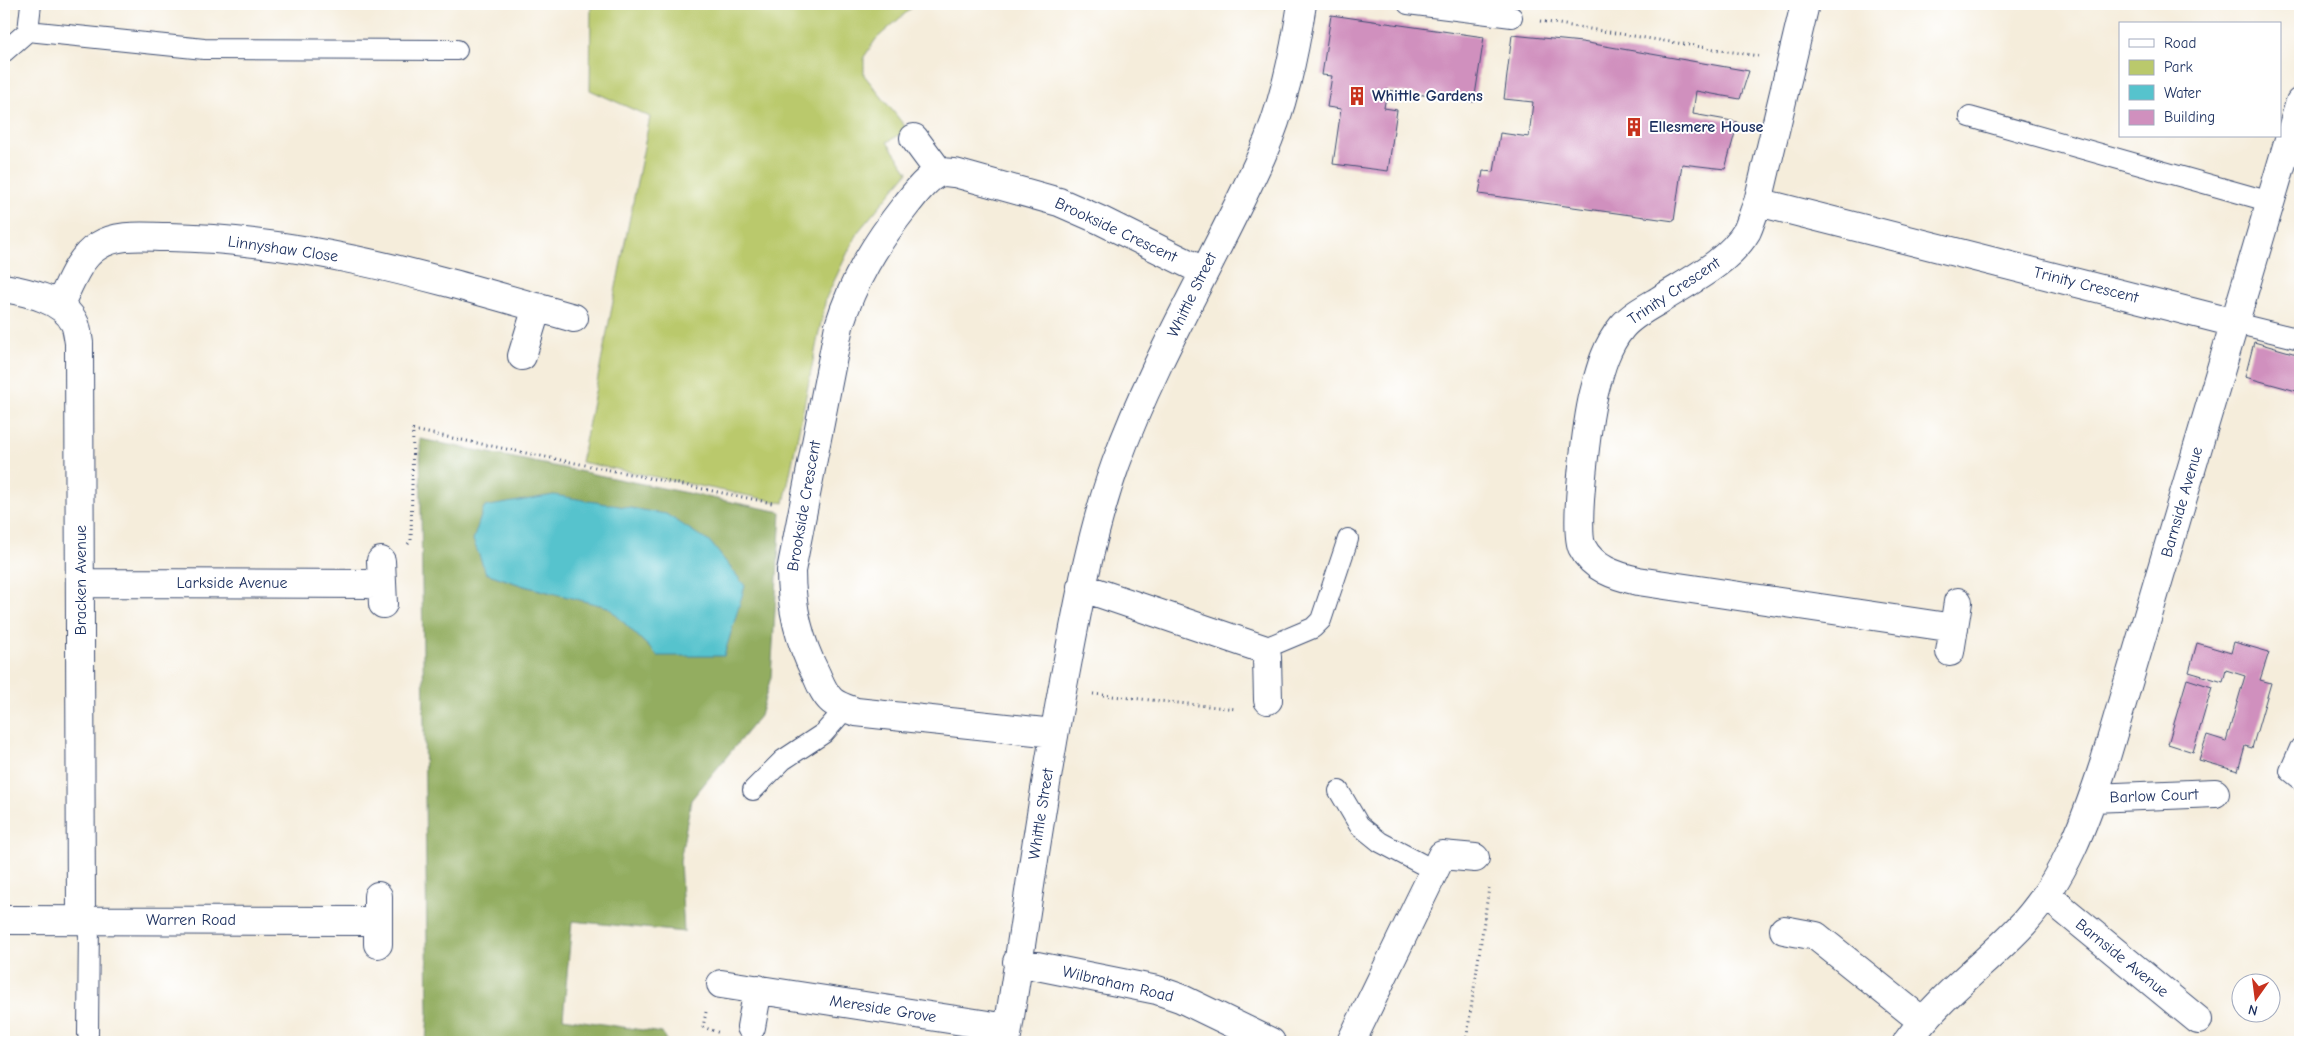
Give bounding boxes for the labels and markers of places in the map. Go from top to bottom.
building icon: Whittle Gardens [1346,85,1368,107]
place label: Whittle Gardens [1372,87,1483,105]
building icon: Ellesmere House [1623,116,1645,138]
place label: Ellesmere House [1649,118,1764,136]

